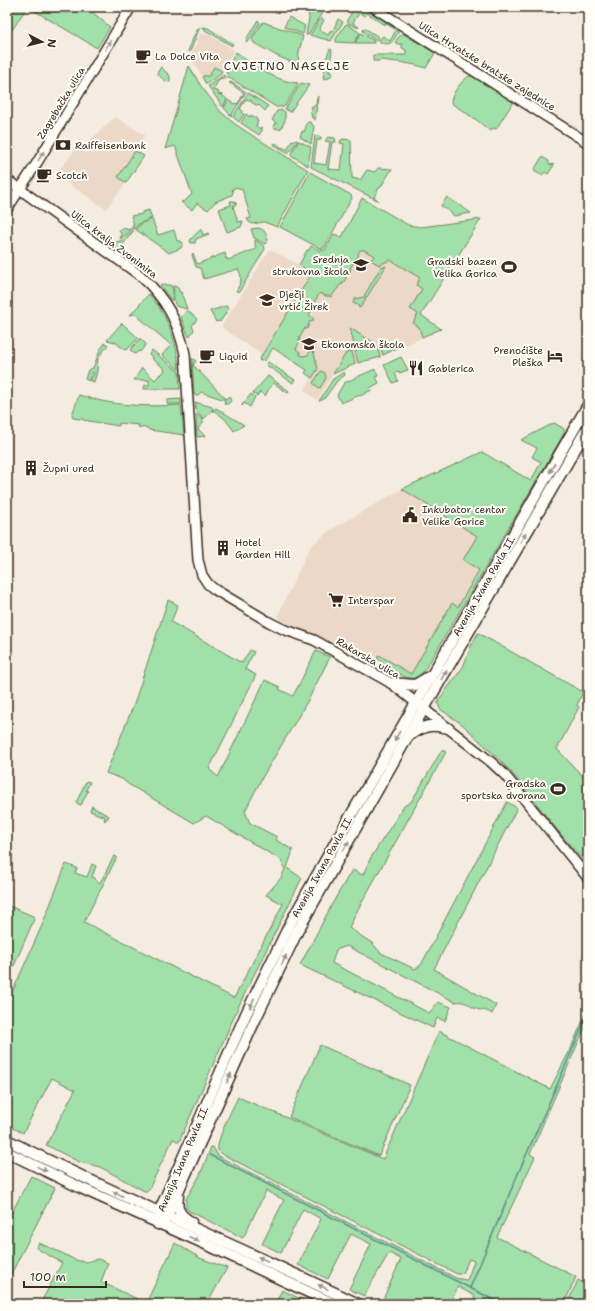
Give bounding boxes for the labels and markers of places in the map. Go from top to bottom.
cafe icon: La Dolce Vita [134,47,152,65]
place label: La Dolce Vita [155,50,220,63]
bank icon: Raiffeisenbank [54,136,72,154]
place label: Raiffeisenbank [75,139,146,152]
cafe icon: Scotch [35,166,53,184]
place label: Scotch [56,169,87,182]
place label: Srednja strukovna škola [272,253,350,278]
place label: Gradski bazen Velika Gorica [427,255,498,280]
school or university icon: Srednja strukovna škola [352,256,370,274]
sports icon: Gradski bazen Velika Gorica [500,258,518,276]
place label: Dječji vrtić Žirek [279,288,329,313]
school or university icon: Dječji vrtić Žirek [258,291,276,309]
school or university icon: Ekonomska škola [300,335,318,353]
place label: Ekonomska škola [321,338,405,351]
place label: Prenoćište Pleška [494,344,544,369]
cafe icon: Liquid [198,347,216,365]
hotel icon: Prenoćište Pleška [546,347,564,365]
place label: Liquid [219,350,248,363]
restaurant icon: Gablerica [407,359,425,377]
place label: Gablerica [428,362,475,375]
building icon: Župni ured [22,459,40,477]
place label: Župni ured [43,462,95,475]
place label: Inkubator centar Velike Gorice [422,503,506,528]
public building icon: Inkubator centar Velike Gorice [401,506,419,524]
place label: Hotel Garden Hill [235,536,290,561]
building icon: Hotel Garden Hill [214,539,232,557]
supermarket icon: Interspar [327,591,345,609]
place label: Interspar [348,594,395,607]
place label: Gradska sportska dvorana [461,777,547,802]
sports icon: Gradska sportska dvorana [549,780,567,798]

